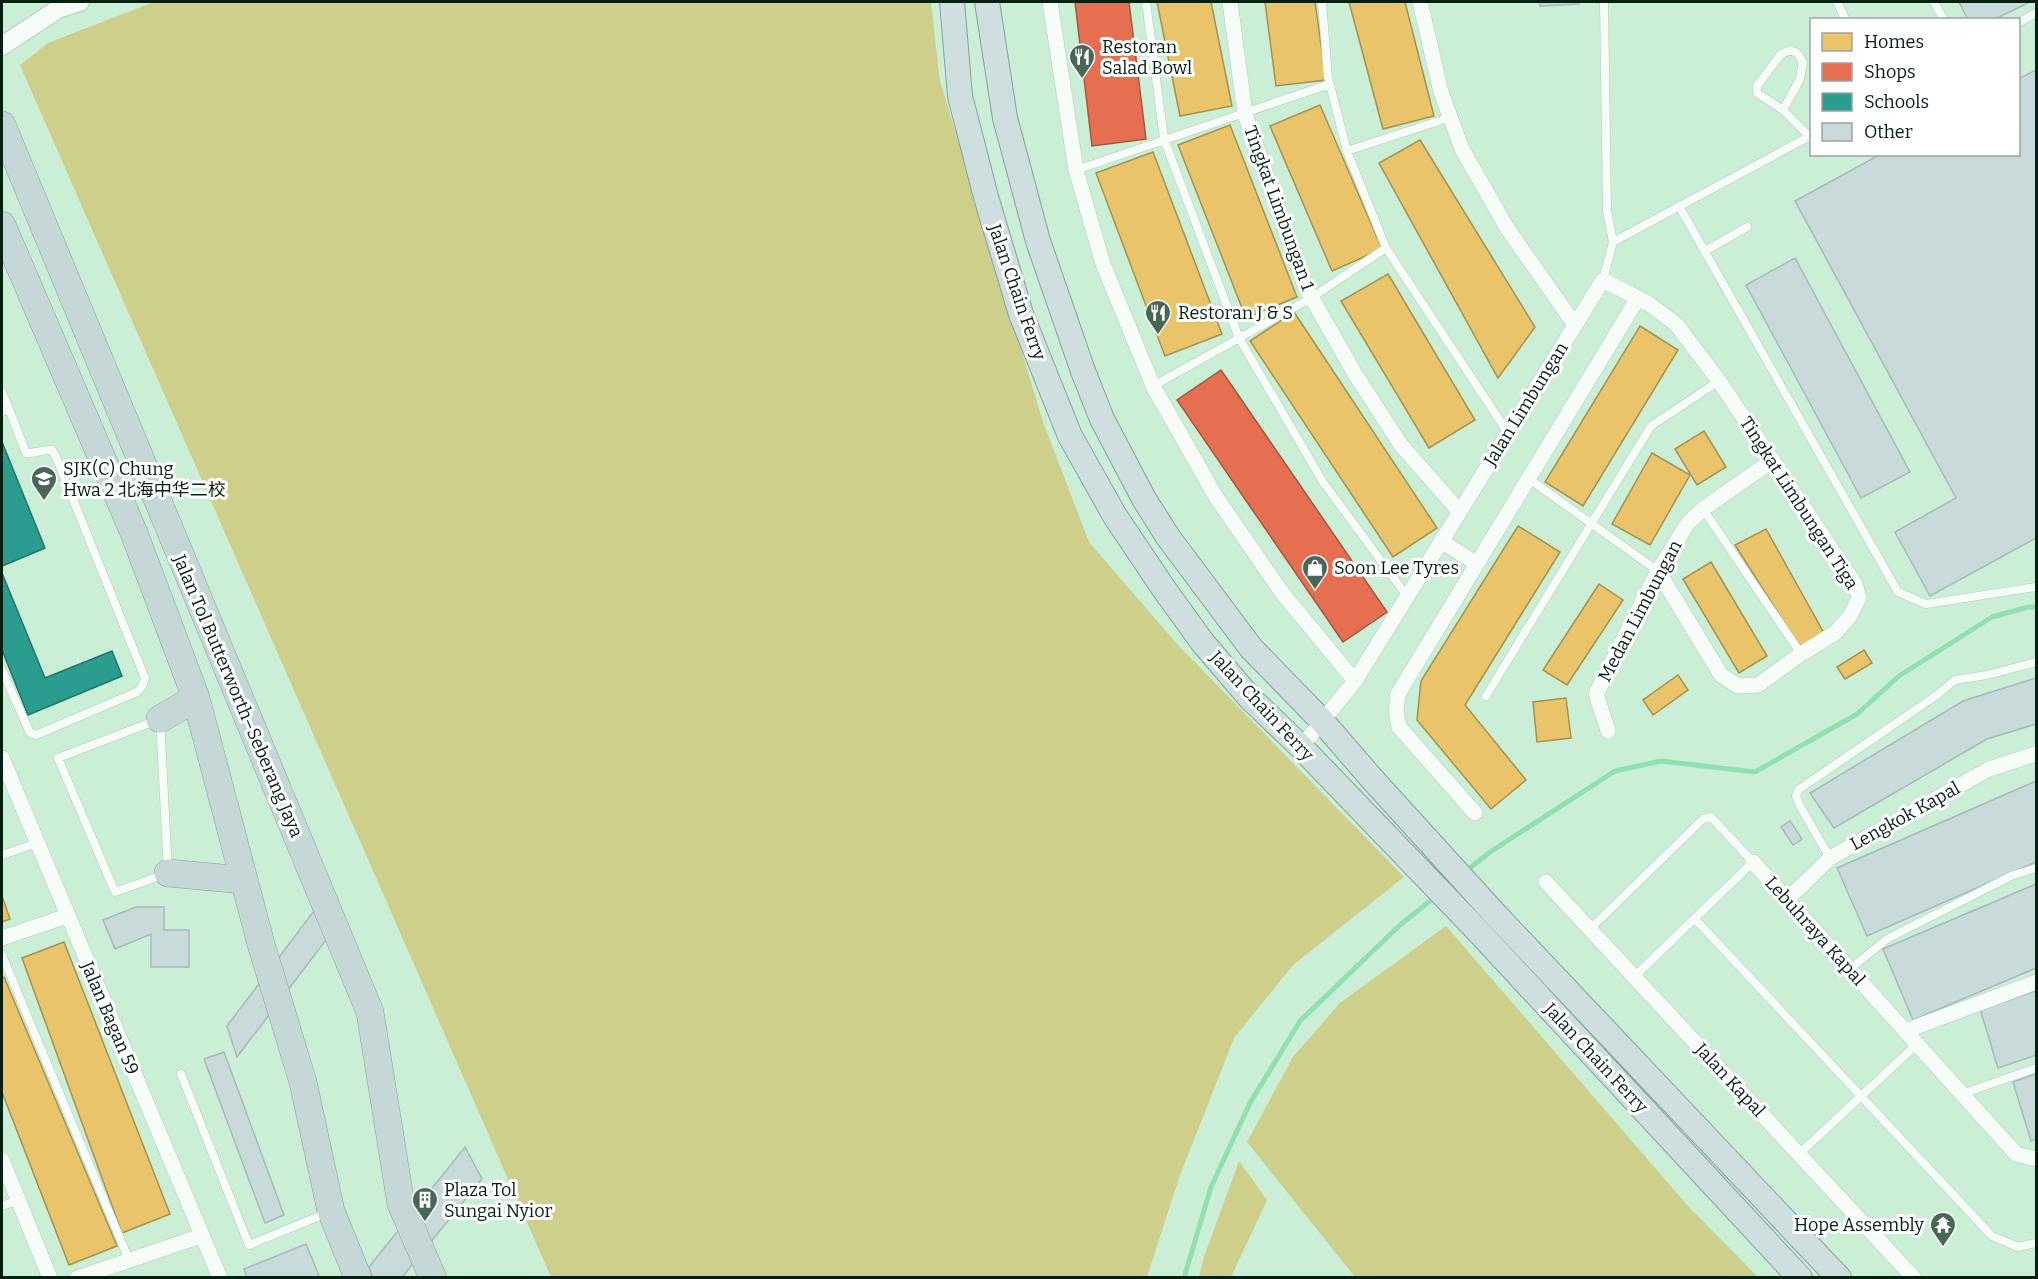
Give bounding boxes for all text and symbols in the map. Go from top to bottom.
legend [1810,18,2020,156]
text: Homes [1864,31,1924,53]
place label: Restoran Salad Bowl [1102,36,1192,79]
restaurant icon: Restoran Salad Bowl [1067,42,1097,80]
text: Shops [1864,61,1916,83]
text: Schools [1864,91,1929,113]
text: Other [1864,121,1913,143]
street label: Tingkat Limbungan 1 [1239,123,1319,294]
street label: Jalan Chain Ferry [983,220,1051,363]
restaurant icon: Restoran J & S [1143,298,1173,336]
place label: Restoran J & S [1178,302,1293,324]
street label: Jalan Limbungan [1479,338,1573,471]
street label: Tingkat Limbungan Tiga [1735,413,1863,594]
place label: SJK(C) Chung Hwa 2 北海中华二校 [63,458,226,501]
school or university icon: SJK(C) Chung Hwa 2 北海中华二校 [29,464,59,502]
street label: Medan Limbungan [1593,536,1687,686]
street label: Jalan Tol Butterworth–Seberang Jaya [168,550,308,841]
shop icon: Soon Lee Tyres [1300,553,1330,591]
place label: Soon Lee Tyres [1334,557,1459,579]
street label: Jalan Chain Ferry [1205,646,1319,766]
street label: Lengkok Kapal [1846,777,1964,855]
street label: Lebuhraya Kapal [1760,872,1870,990]
street label: Jalan Bagan 59 [76,957,144,1078]
street label: Jalan Chain Ferry [1539,998,1653,1118]
street label: Jalan Kapal [1690,1038,1770,1121]
place label: Plaza Tol Sungai Nyior [444,1179,553,1222]
building icon: Plaza Tol Sungai Nyior [410,1185,440,1223]
temple icon: Hope Assembly [1928,1210,1958,1248]
place label: Hope Assembly [1794,1214,1924,1236]

